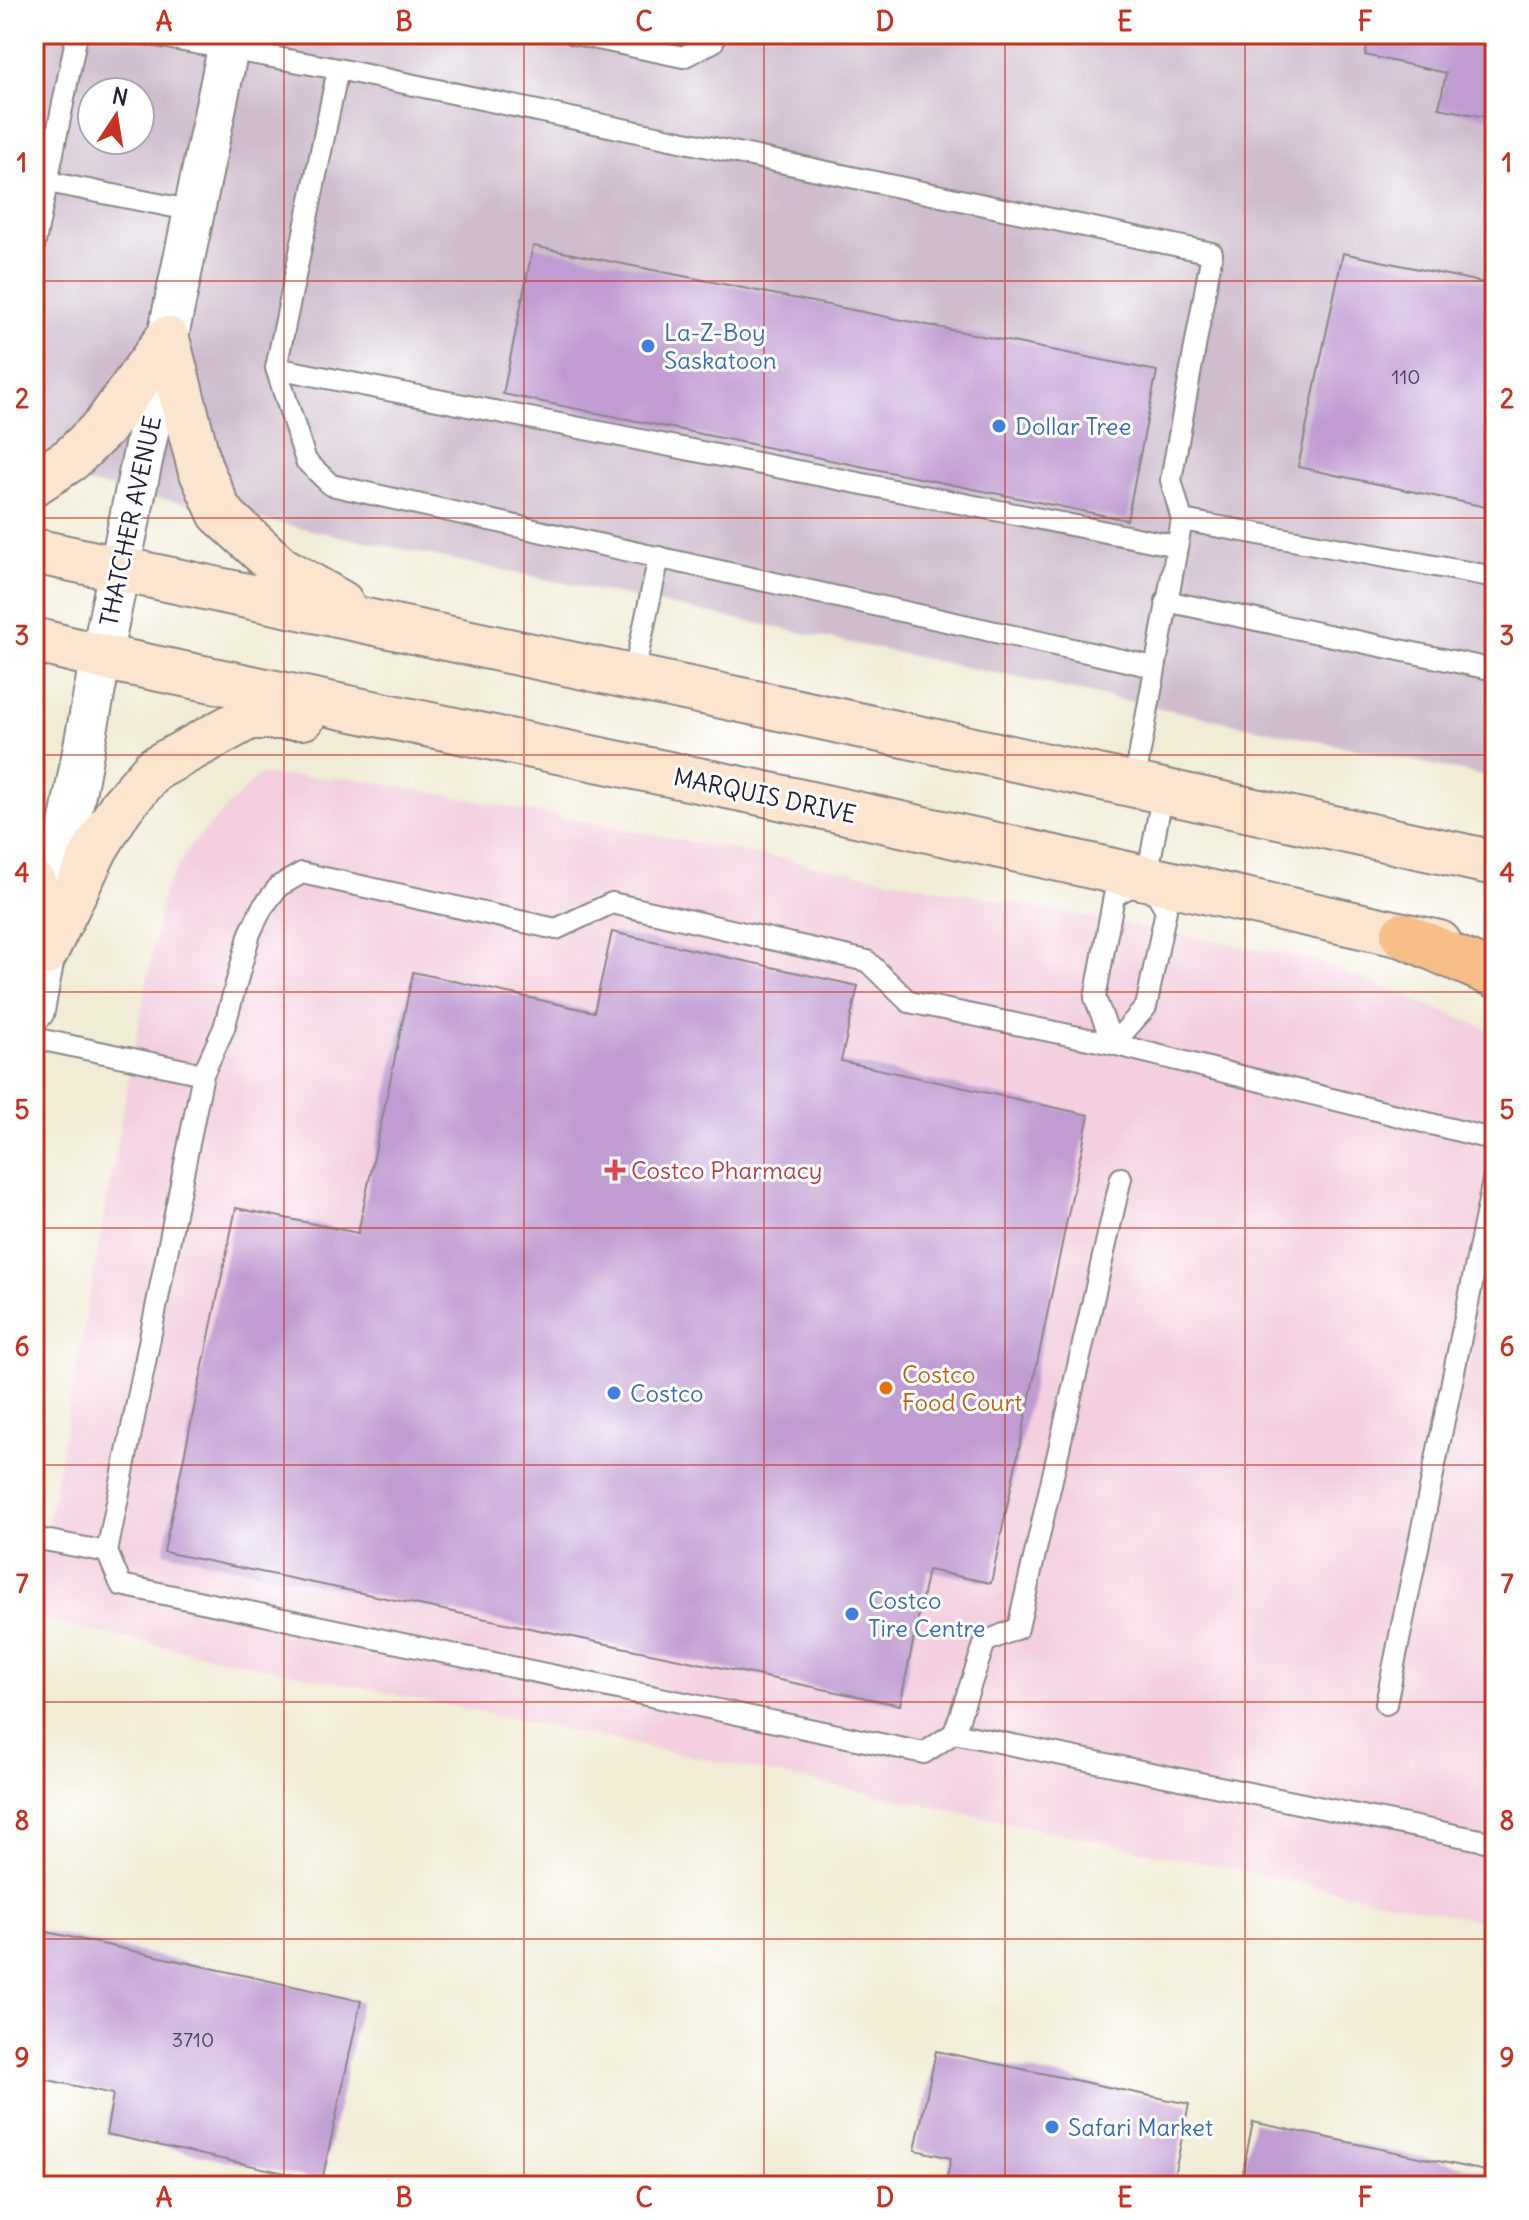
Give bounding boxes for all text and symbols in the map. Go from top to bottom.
text: A [156,5,173,38]
text: B [395,5,413,38]
text: C [635,5,653,38]
text: D [876,5,894,38]
text: E [1117,5,1133,38]
text: F [1358,5,1373,38]
north arrow [76,76,156,156]
text: N [110,81,131,112]
text: 1 [17,146,27,179]
text: 1 [1502,146,1512,179]
place label: La-Z-Boy Saskatoon [664,317,777,375]
marker: La-Z-Boy Saskatoon [639,337,657,355]
house number: 110 [1391,364,1421,389]
text: 2 [15,382,29,415]
text: 2 [1500,382,1514,415]
place label: Dollar Tree [1015,411,1131,441]
street label: THATCHER AVENUE [93,413,167,629]
marker: Dollar Tree [990,417,1008,435]
text: 3 [15,619,29,652]
text: 3 [1500,619,1514,652]
street label: MARQUIS DRIVE [671,761,859,829]
text: 4 [14,856,30,889]
text: 4 [1499,856,1515,889]
text: 5 [15,1093,30,1126]
text: 5 [1500,1093,1515,1126]
place label: Costco Pharmacy [631,1155,823,1185]
marker: Costco Pharmacy [606,1161,624,1179]
text: 6 [14,1330,30,1363]
text: 6 [1499,1330,1515,1363]
place label: Costco Food Court [902,1359,1022,1417]
place label: Costco [630,1378,704,1408]
marker: Costco Food Court [877,1379,895,1397]
marker: Costco [605,1384,623,1402]
text: 7 [16,1567,29,1600]
text: 7 [1501,1567,1514,1600]
place label: Costco Tire Centre [868,1585,986,1643]
marker: Costco Tire Centre [843,1605,861,1623]
text: 8 [15,1804,29,1837]
text: 8 [1500,1804,1514,1837]
house number: 3710 [172,2027,214,2052]
text: 9 [15,2041,29,2074]
text: 9 [1500,2041,1514,2074]
place label: Safari Market [1068,2112,1213,2142]
marker: Safari Market [1043,2118,1061,2136]
text: A [156,2181,173,2214]
text: B [395,2181,413,2214]
text: C [635,2181,653,2214]
text: D [876,2181,894,2214]
text: E [1117,2181,1133,2214]
text: F [1358,2181,1373,2214]

